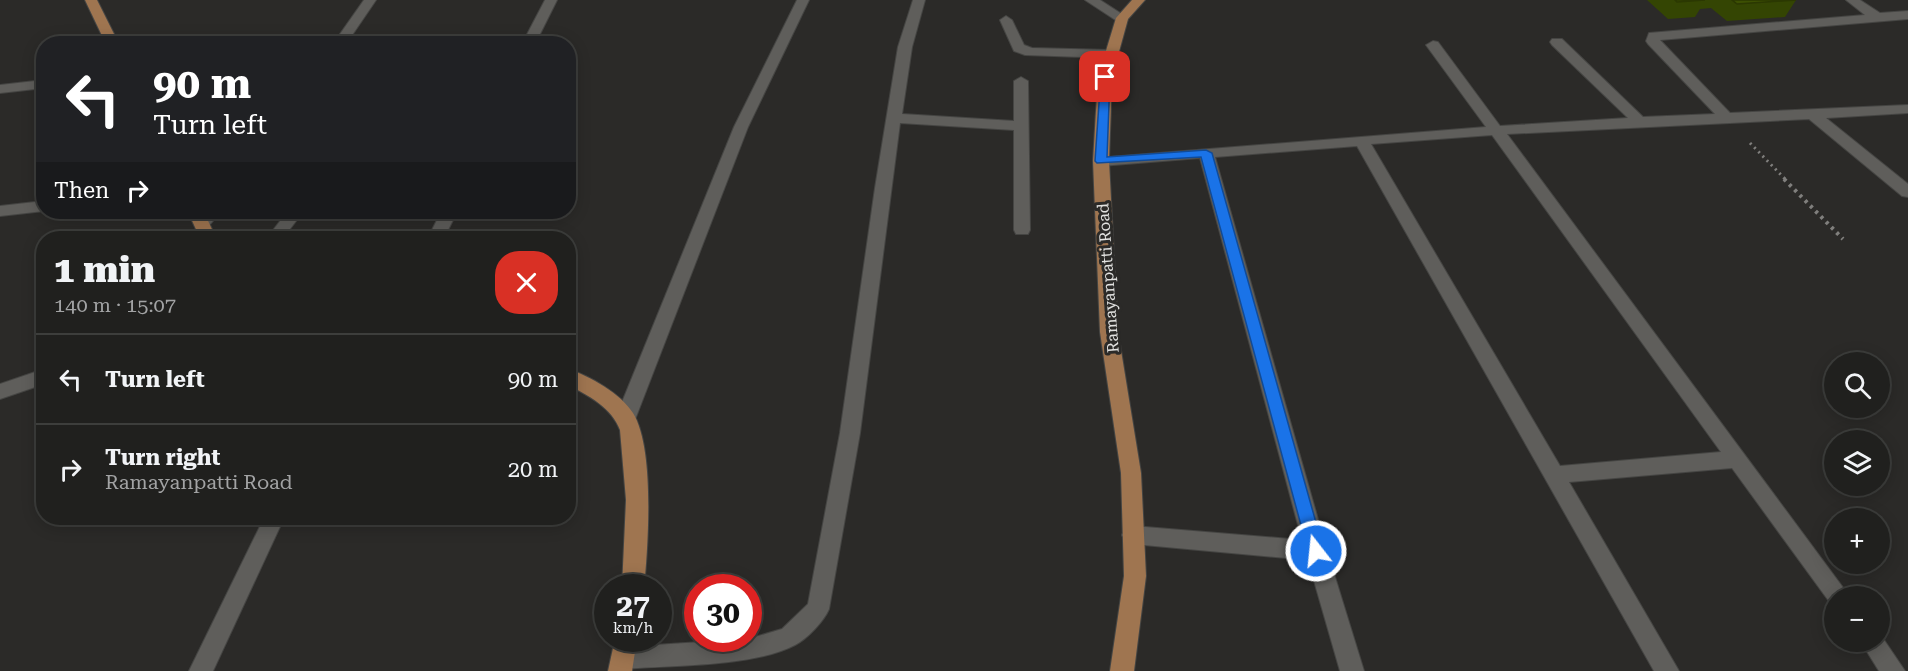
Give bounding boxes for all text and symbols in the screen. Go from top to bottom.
pin [1079,51,1130,102]
text: 90 m [153,59,251,108]
icon: left [54,60,132,138]
icon: arrive [1088,60,1121,93]
text: Turn left [153,109,267,141]
icon: right [121,174,154,207]
text: Then [54,178,109,203]
street label: Ramayanpatti Road [1093,203,1123,353]
text: 1 min [54,249,155,291]
button: close [495,251,558,314]
text: 140 m · 15:07 [54,293,176,317]
map controls [1824,352,1890,652]
button: search [1824,352,1890,418]
icon: left [54,363,87,396]
text: Turn left [105,367,205,392]
text: 90 m [508,367,558,392]
button: layers [1824,430,1890,496]
text: Turn right [105,445,220,470]
icon: right [54,453,87,486]
text: 20 m [508,457,558,482]
text: Ramayanpatti Road [105,470,293,494]
button: + [1824,508,1890,574]
position arrow [1284,519,1348,583]
speed limit sign: 30 [684,574,762,652]
button: − [1824,586,1890,652]
text: 27 [616,588,650,623]
text: km/h [613,619,653,637]

